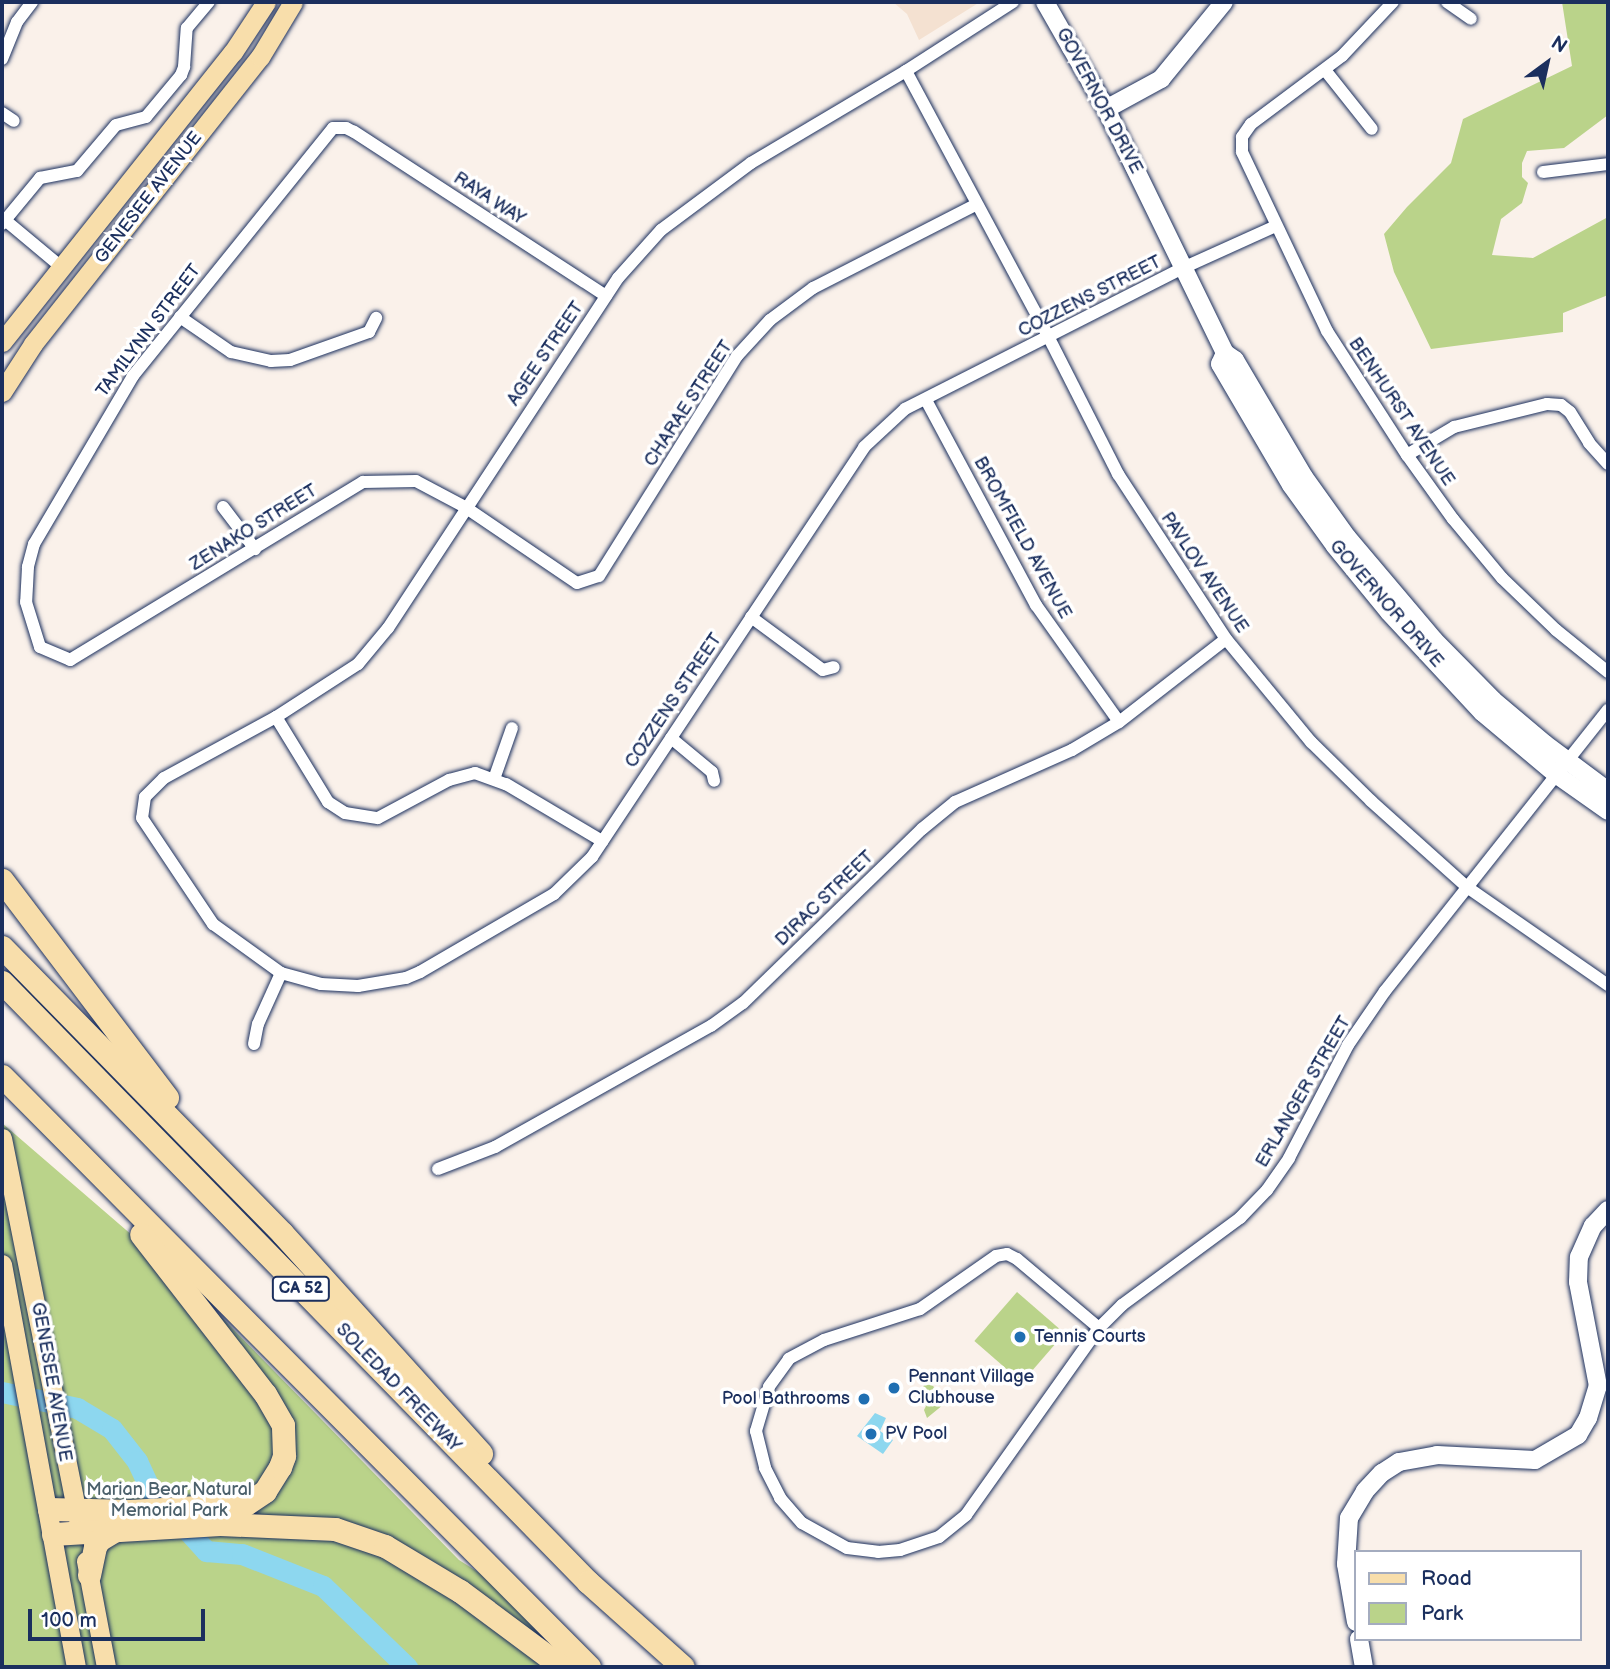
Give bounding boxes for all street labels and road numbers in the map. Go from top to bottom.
street label: GOVERNOR DRIVE [1051,24,1147,178]
street label: GENESEE AVENUE [91,128,207,268]
street label: RAYA WAY [449,168,529,230]
street label: COZZENS STREET [1015,252,1165,342]
street label: TAMILYNN STREET [92,260,206,402]
street label: AGEE STREET [503,298,589,410]
street label: BENHURST AVENUE [1343,334,1459,490]
street label: CHARAE STREET [640,337,738,471]
street label: BROMFIELD AVENUE [968,453,1076,623]
street label: ZENAKO STREET [186,480,322,576]
street label: PAVLOV AVENUE [1156,509,1252,637]
street label: GOVERNOR DRIVE [1325,536,1447,672]
street label: COZZENS STREET [621,630,727,772]
street label: DIRAC STREET [771,847,879,951]
street label: ERLANGER STREET [1252,1012,1356,1172]
road number: CA 52 [271,1276,331,1302]
street label: GENESEE AVENUE [26,1301,76,1463]
street label: SOLEDAD FREEWAY [331,1319,465,1457]

